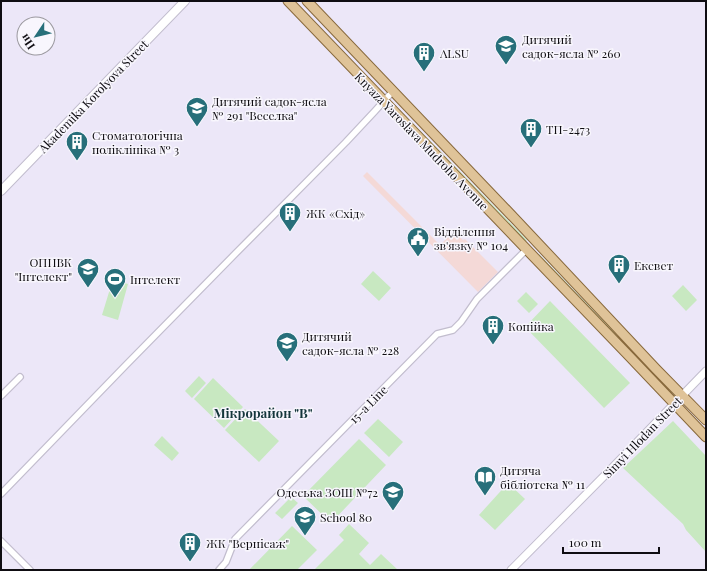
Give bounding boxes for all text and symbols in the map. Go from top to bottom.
north arrow [16,16,56,56]
text: Пн [17,31,38,53]
place label: Дитячий садок-ясла № 260 [522,31,621,61]
school or university icon: Дитячий садок-ясла № 260 [493,33,519,66]
street label: Akademika Korolyova Street [34,36,152,157]
building icon: ALSU [411,40,437,73]
place label: ALSU [439,45,469,61]
street label: Knyaza Yaroslava Mudroho Avenue [352,69,492,213]
place label: Дитячий садок-ясла № 291 "Веселка" [212,93,327,123]
school or university icon: Дитячий садок-ясла № 291 "Веселка" [184,95,210,128]
building icon: ТП-2473 [518,116,544,149]
place label: ТП-2473 [546,121,590,137]
place label: Стоматологічна поліклініка № 3 [92,127,183,157]
building icon: Стоматологічна поліклініка № 3 [64,129,90,162]
building icon: ЖК «Схід» [277,200,303,233]
place label: ЖК «Схід» [306,205,365,221]
place label: Відділення зв'язку № 104 [434,223,508,253]
public building icon: Відділення зв'язку № 104 [405,225,431,258]
building icon: Ексвет [606,252,632,285]
place label: ОПНВК "Інтелект" [15,254,72,284]
school or university icon: ОПНВК "Інтелект" [75,256,101,289]
place label: Ексвет [634,257,673,273]
sports icon: Інтелект [102,266,128,299]
place label: Інтелект [130,271,181,287]
building icon: Копійка [480,313,506,346]
place label: Копійка [508,318,554,334]
place label: Дитячий садок-ясла № 228 [302,328,399,358]
school or university icon: Дитячий садок-ясла № 228 [274,330,300,363]
street label: 15-a Line [345,381,391,427]
street label: Simyi Hlodan Street [599,392,686,481]
district label: Мікрорайон "В" [213,404,313,421]
place label: Дитяча бібліотека № 11 [500,462,586,492]
library icon: Дитяча бібліотека № 11 [472,464,498,497]
school or university icon: Одеська ЗОШ №72 [380,479,406,512]
place label: Одеська ЗОШ №72 [277,484,378,500]
school or university icon: School 80 [292,504,318,537]
place label: School 80 [320,509,372,525]
scale bar [563,529,659,555]
building icon: ЖК "Вернісаж" [177,530,203,563]
text: 100 m [569,534,602,550]
place label: ЖК "Вернісаж" [206,535,289,551]

